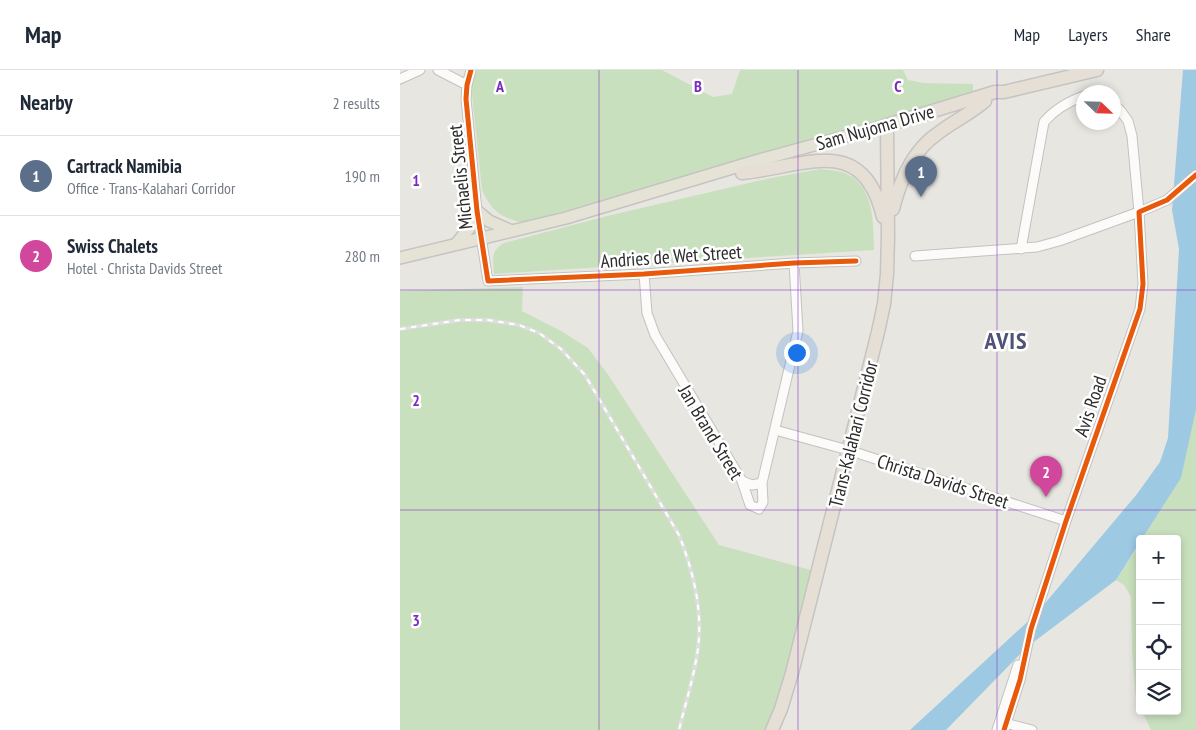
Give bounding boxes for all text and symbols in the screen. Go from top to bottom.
text: Map [25,19,62,50]
text: Map [1014,23,1040,46]
text: Layers [1068,23,1108,46]
text: Share [1136,23,1171,46]
text: A [495,76,505,96]
text: B [694,76,702,96]
text: C [894,76,902,96]
north arrow [1076,85,1121,130]
text: Nearby [20,89,73,116]
text: 2 results [333,93,380,113]
street label: Sam Nujoma Drive [813,99,937,155]
street label: Michaelis Street [442,123,477,231]
text: Cartrack Namibia [67,154,182,178]
pin: 1 [905,156,937,197]
text: 1 [32,166,40,186]
text: 190 m [345,166,380,186]
text: 1 [412,170,420,190]
text: Office · Trans-Kalahari Corridor [67,178,235,198]
text: Swiss Chalets [67,234,158,258]
street label: Andries de Wet Street [600,239,743,273]
text: 2 [32,246,40,266]
text: 280 m [345,246,380,266]
text: Hotel · Christa Davids Street [67,258,222,278]
district label: AVIS [984,325,1027,356]
your location [784,340,810,366]
street label: Trans-Kalahari Corridor [823,357,883,510]
street label: Avis Road [1068,372,1112,440]
street label: Jan Brand Street [673,379,749,484]
text: 2 [412,390,420,410]
street label: Christa Davids Street [874,448,1012,514]
pin: 2 [1030,456,1062,497]
map controls [1136,535,1181,715]
button: + [1136,535,1181,580]
button: − [1136,580,1181,625]
text: 3 [412,610,420,630]
button: locate [1136,625,1181,670]
button: layers [1136,670,1181,715]

